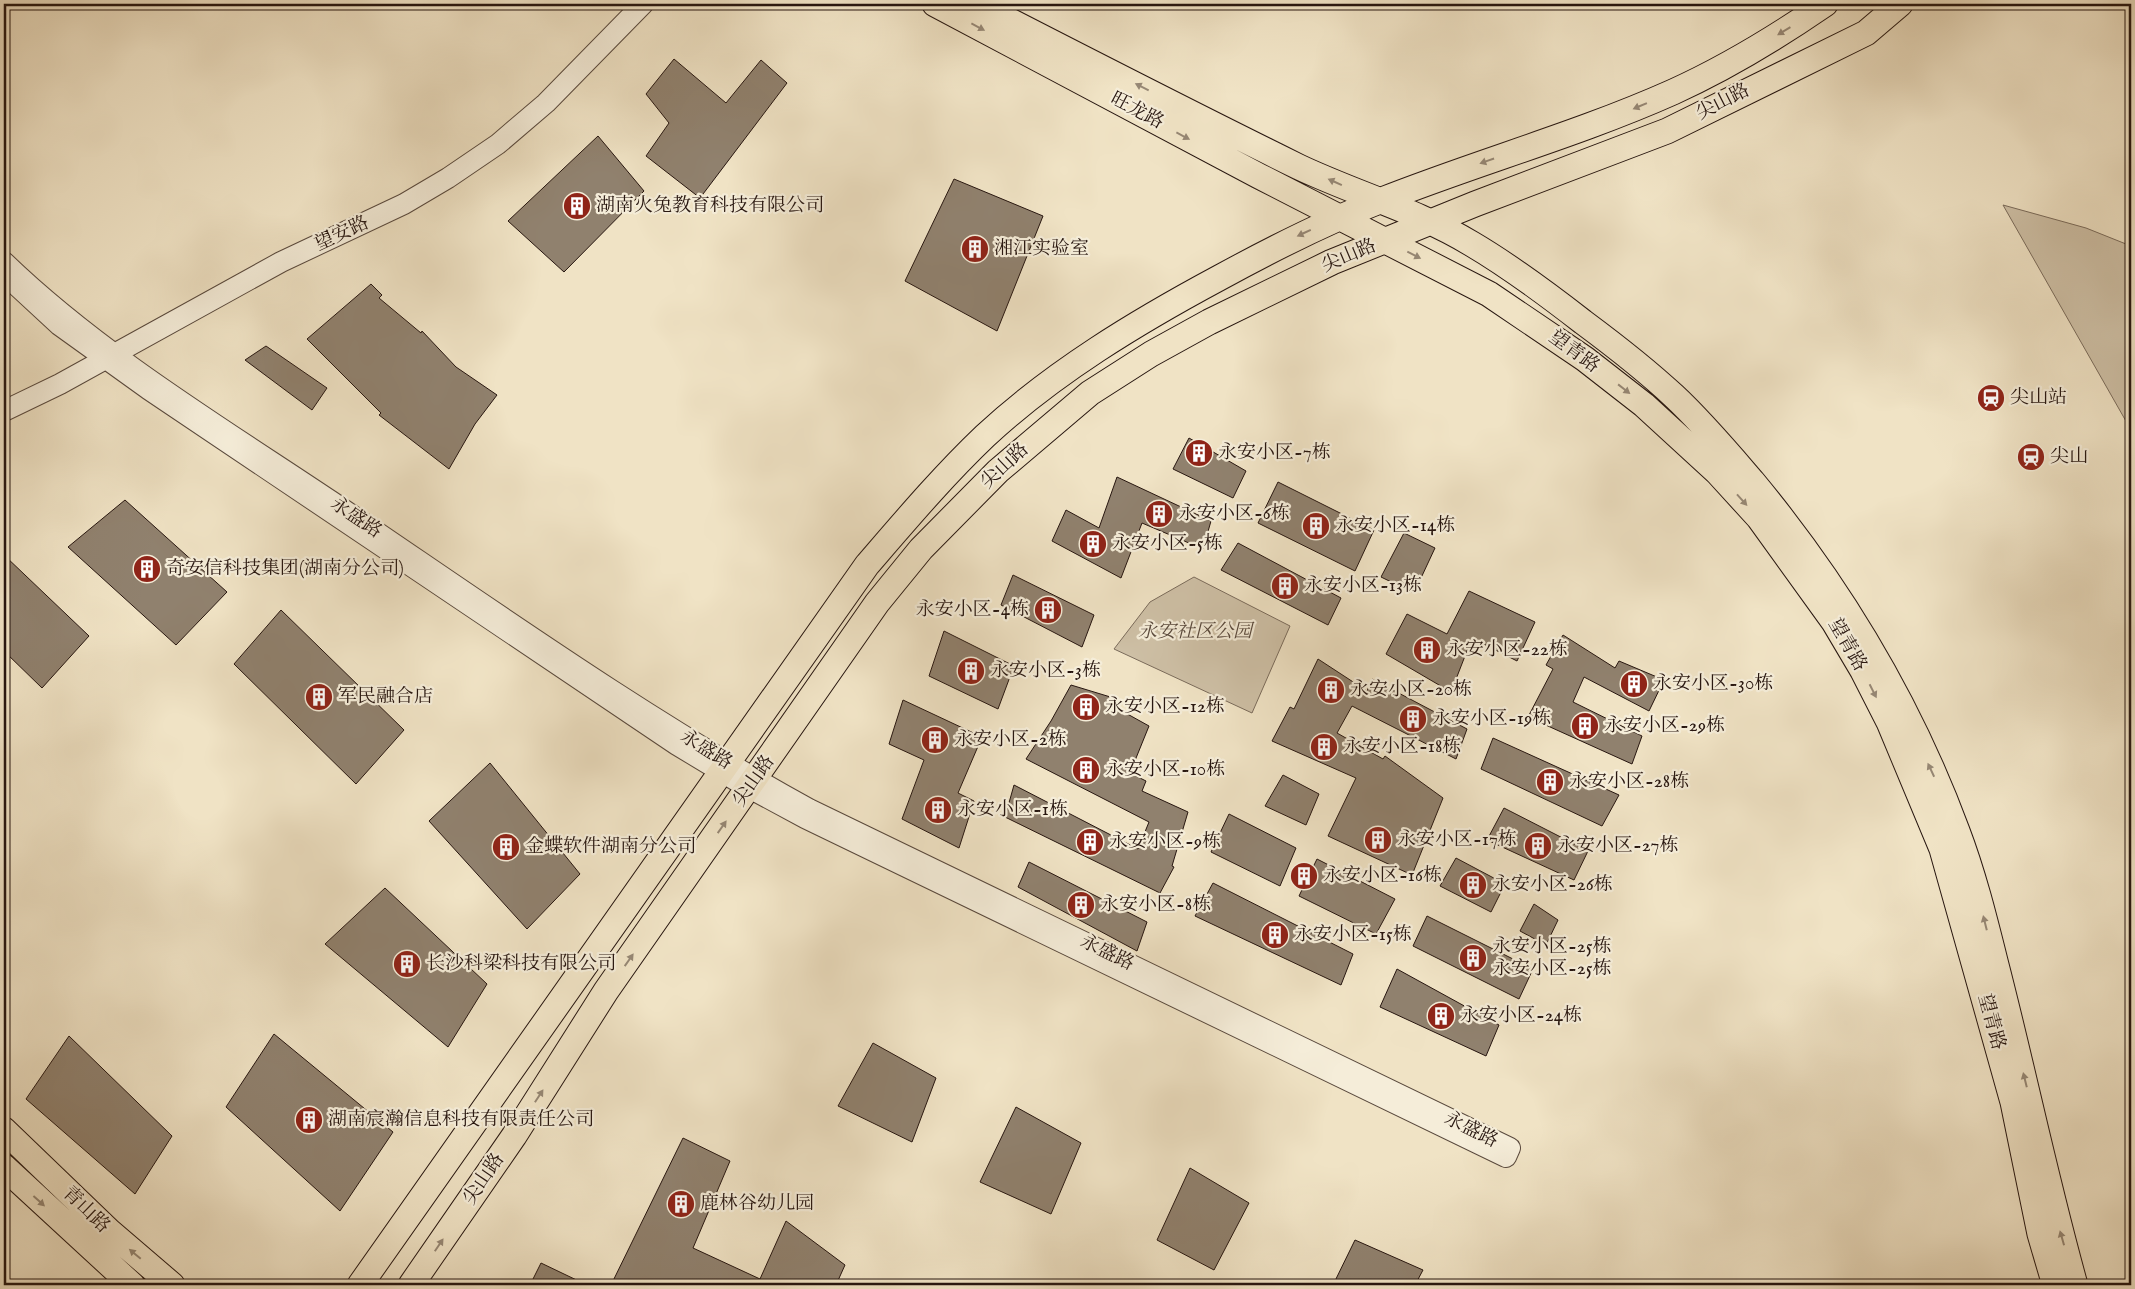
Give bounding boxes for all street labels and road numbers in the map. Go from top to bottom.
street label: 尖山路 [1692,78,1754,126]
street label: 旺龙路 [1106,87,1168,135]
street label: 望安路 [311,211,373,257]
street label: 尖山路 [1318,234,1380,278]
street label: 望青路 [1544,326,1604,378]
street label: 尖山路 [976,438,1034,494]
street label: 永盛路 [326,492,386,544]
street label: 望青路 [1822,614,1872,676]
street label: 永盛路 [675,725,737,775]
street label: 尖山路 [728,751,780,811]
street label: 永盛路 [1076,930,1138,976]
street label: 望青路 [1972,991,2010,1053]
street label: 永盛路 [1440,1107,1502,1153]
street label: 尖山路 [458,1149,510,1209]
street label: 青山路 [57,1182,115,1238]

